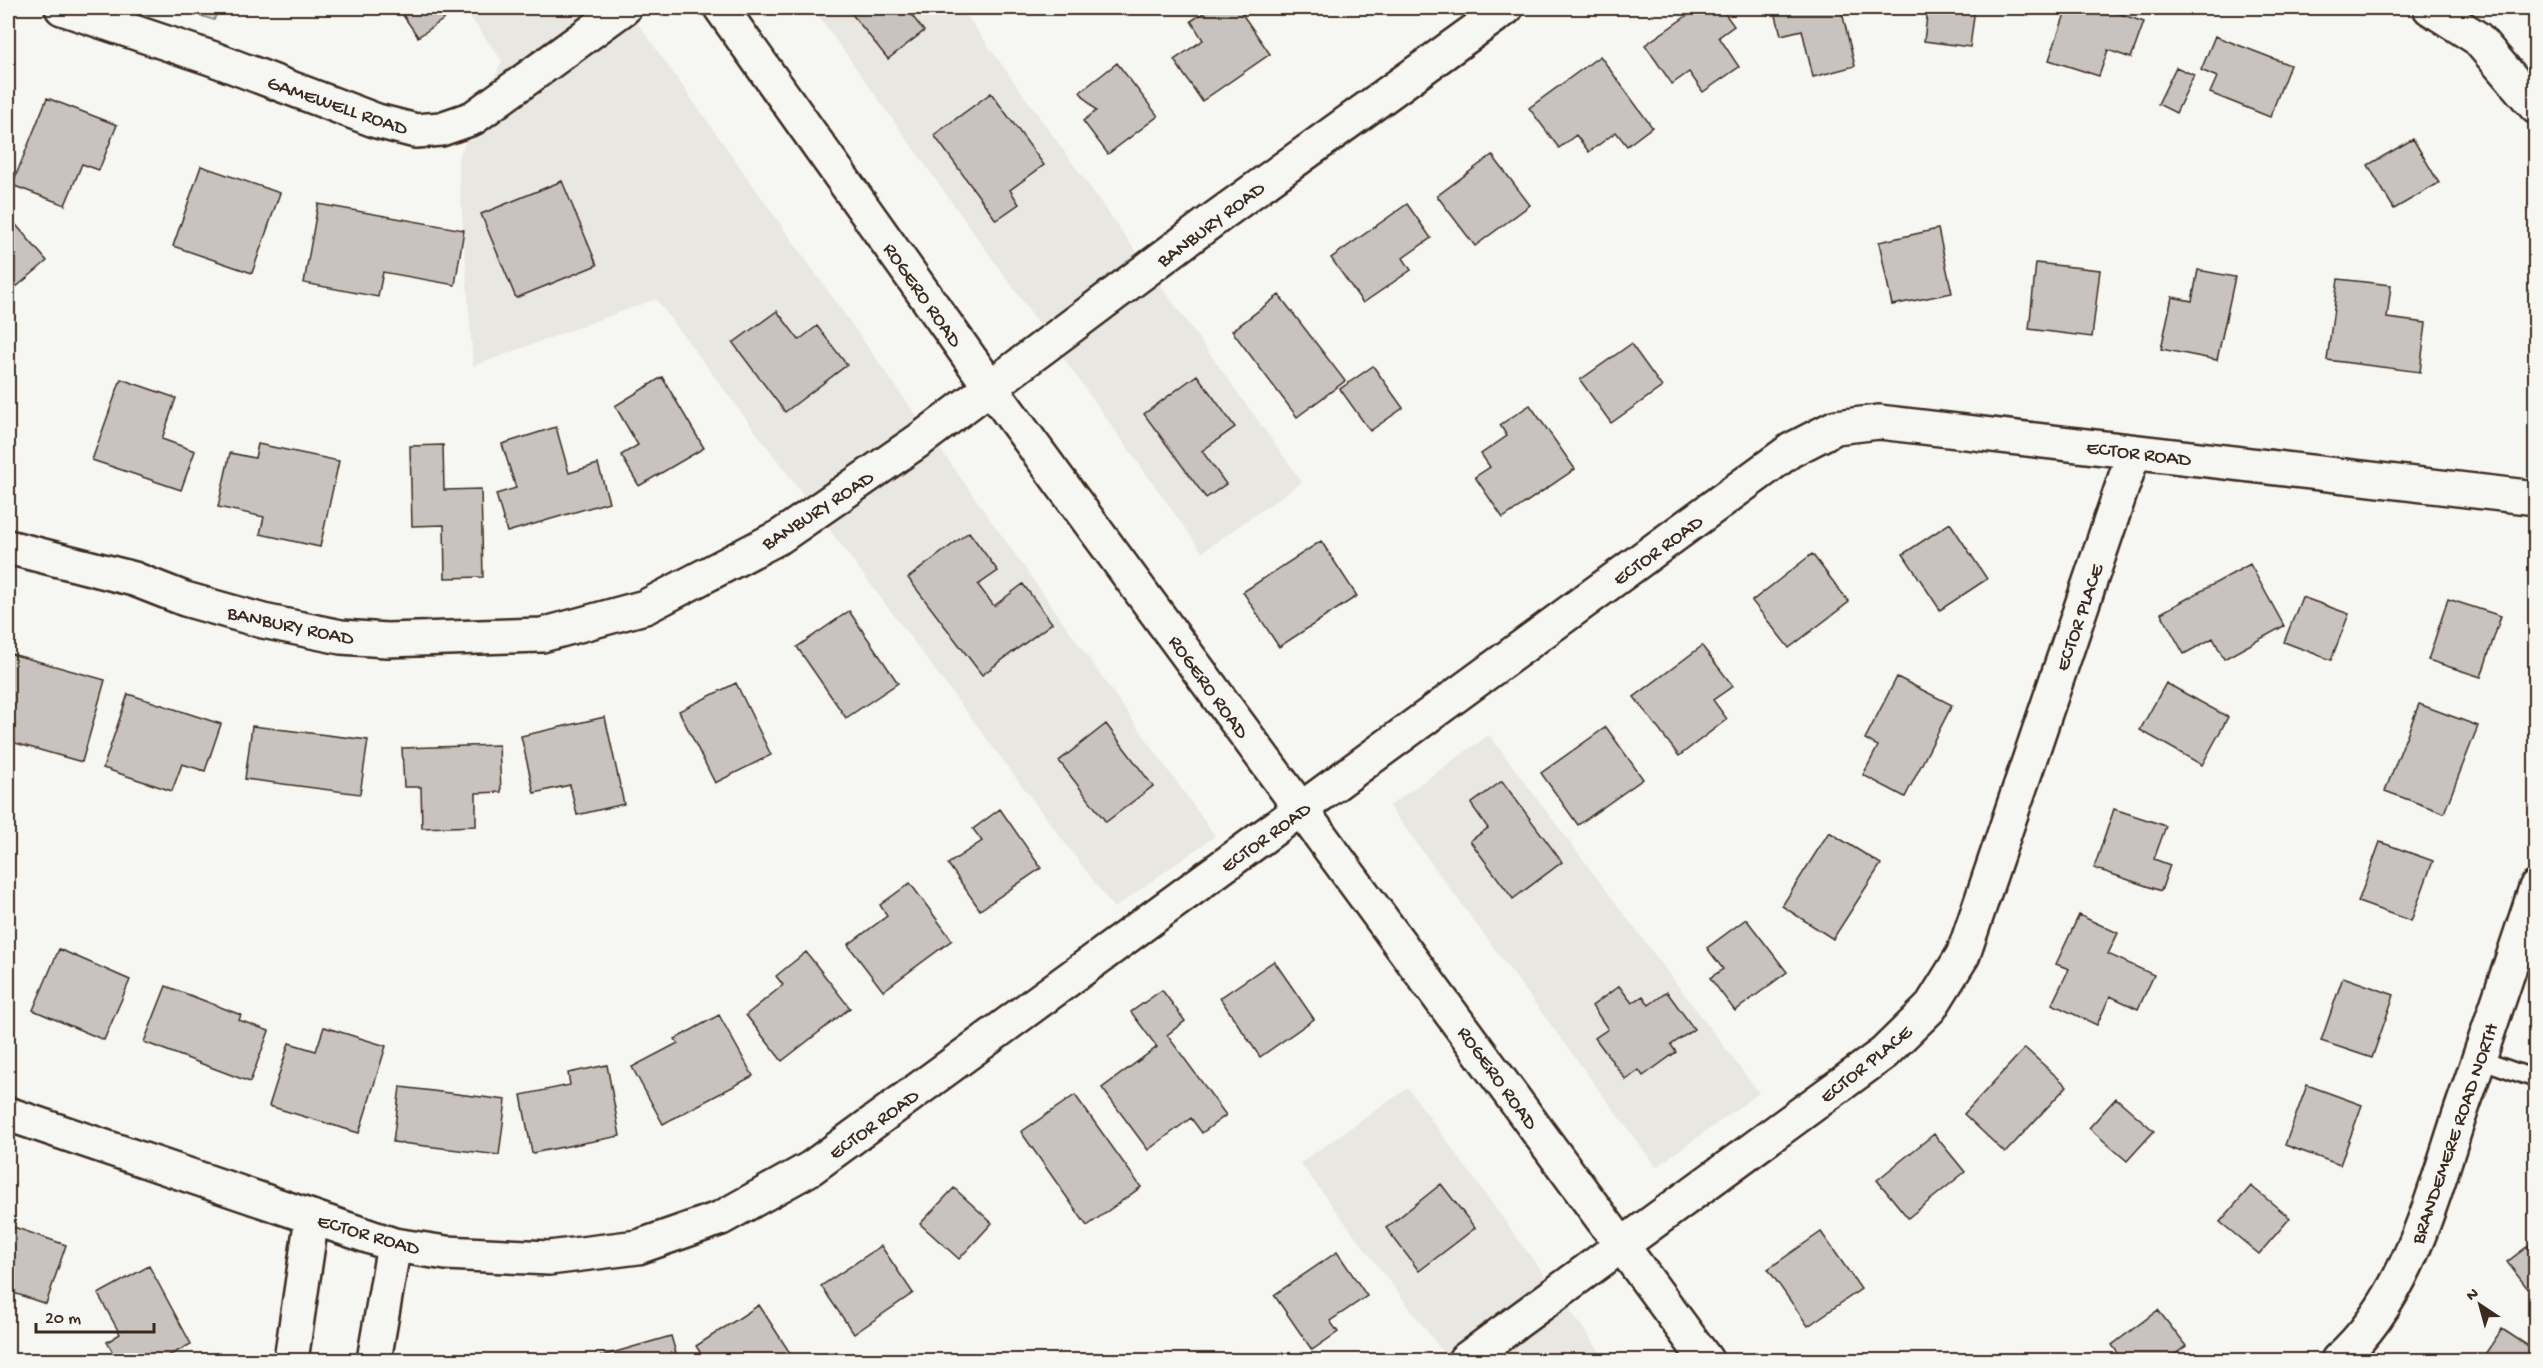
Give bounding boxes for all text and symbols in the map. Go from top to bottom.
street label: GAMEWELL ROAD [264,73,411,142]
street label: BANBURY ROAD [1153,177,1271,274]
street label: ROGERO ROAD [877,239,966,353]
street label: ECTOR ROAD [2085,438,2193,473]
street label: BANBURY ROAD [758,467,880,557]
street label: ECTOR ROAD [1610,511,1709,592]
street label: ECTOR PLACE [2052,560,2111,675]
street label: BANBURY ROAD [224,603,357,652]
street label: ROGERO ROAD [1162,632,1253,745]
street label: ECTOR ROAD [1218,798,1317,879]
street label: BRANDEMERE ROAD NORTH [2407,1020,2505,1248]
street label: ECTOR PLACE [1817,1021,1919,1110]
street label: ROGERO ROAD [1451,1023,1542,1136]
street label: ECTOR ROAD [826,1085,925,1166]
street label: ECTOR ROAD [314,1211,423,1262]
north arrow [2450,1275,2510,1335]
text: N [2463,1285,2483,1306]
scale bar [36,1296,154,1334]
text: 20 m [45,1309,81,1330]

